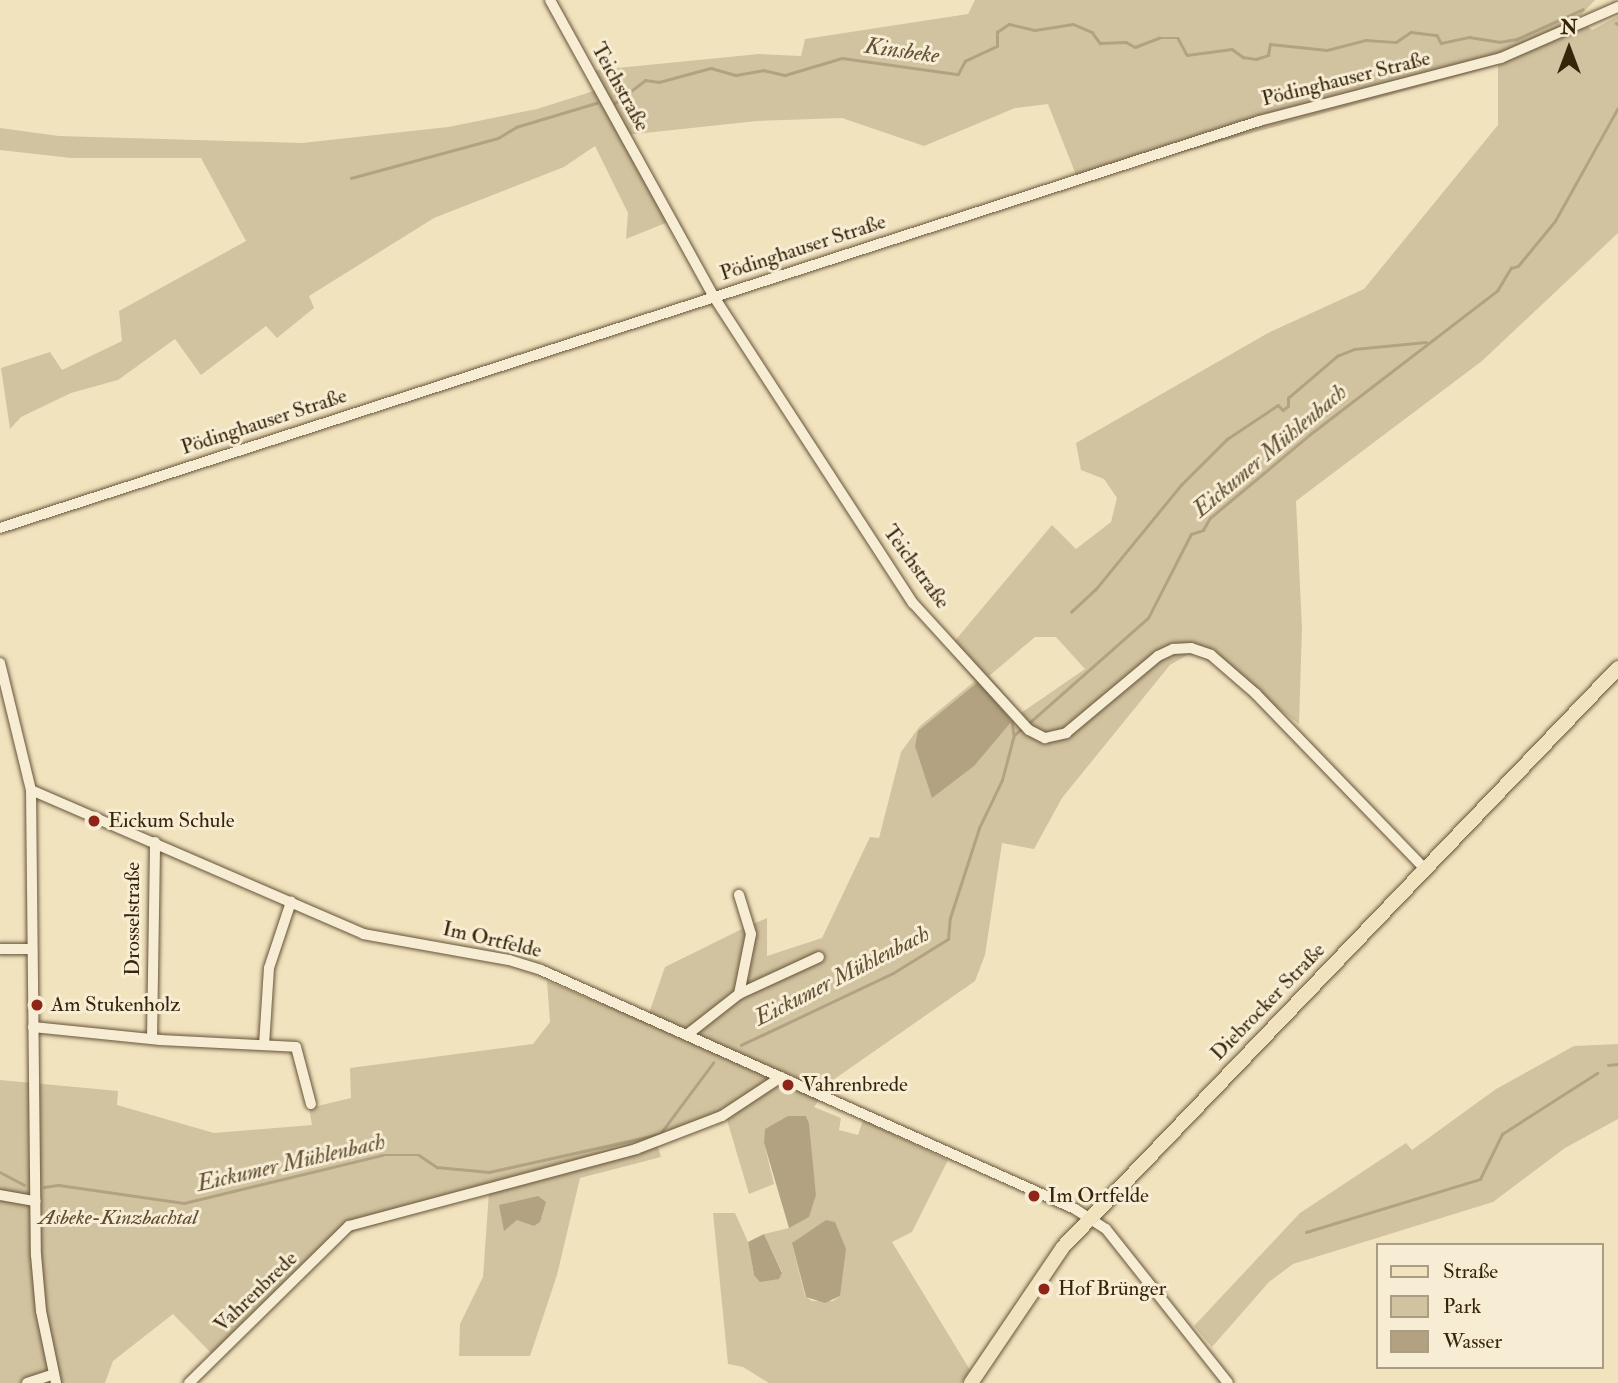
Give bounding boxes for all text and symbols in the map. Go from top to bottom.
north arrow [1534,14,1604,84]
text: N [1560,16,1578,40]
water label: Kinsbeke [863,32,941,70]
street label: Teichstraße [585,38,655,136]
street label: Pödinghauser Straße [1259,46,1433,112]
street label: Pödinghauser Straße [717,209,889,287]
water label: Eickumer Mühlenbach [1187,379,1353,523]
street label: Pödinghauser Straße [178,383,350,461]
street label: Teichstraße [877,520,955,614]
place label: Eickum Schule [108,808,235,834]
marker: Eickum Schule [86,813,102,829]
street label: Drosselstraße [120,862,146,976]
street label: Im Ortfelde [440,916,544,964]
water label: Eickumer Mühlenbach [750,920,934,1032]
street label: Diebrocker Straße [1206,938,1330,1066]
place label: Am Stukenholz [51,992,180,1018]
marker: Am Stukenholz [29,997,45,1013]
place label: Vahrenbrede [802,1072,908,1098]
marker: Vahrenbrede [780,1077,796,1093]
water label: Eickumer Mühlenbach [194,1128,388,1198]
place label: Im Ortfelde [1048,1183,1149,1209]
marker: Im Ortfelde [1026,1188,1042,1204]
park label: Asbeke-Kinzbachtal [38,1205,198,1231]
legend [1376,1243,1604,1369]
street label: Vahrenbrede [209,1246,303,1338]
text: Straße [1443,1258,1498,1285]
place label: Hof Brünger [1058,1276,1166,1302]
marker: Hof Brünger [1036,1281,1052,1297]
text: Park [1443,1293,1481,1320]
text: Wasser [1443,1328,1502,1355]

